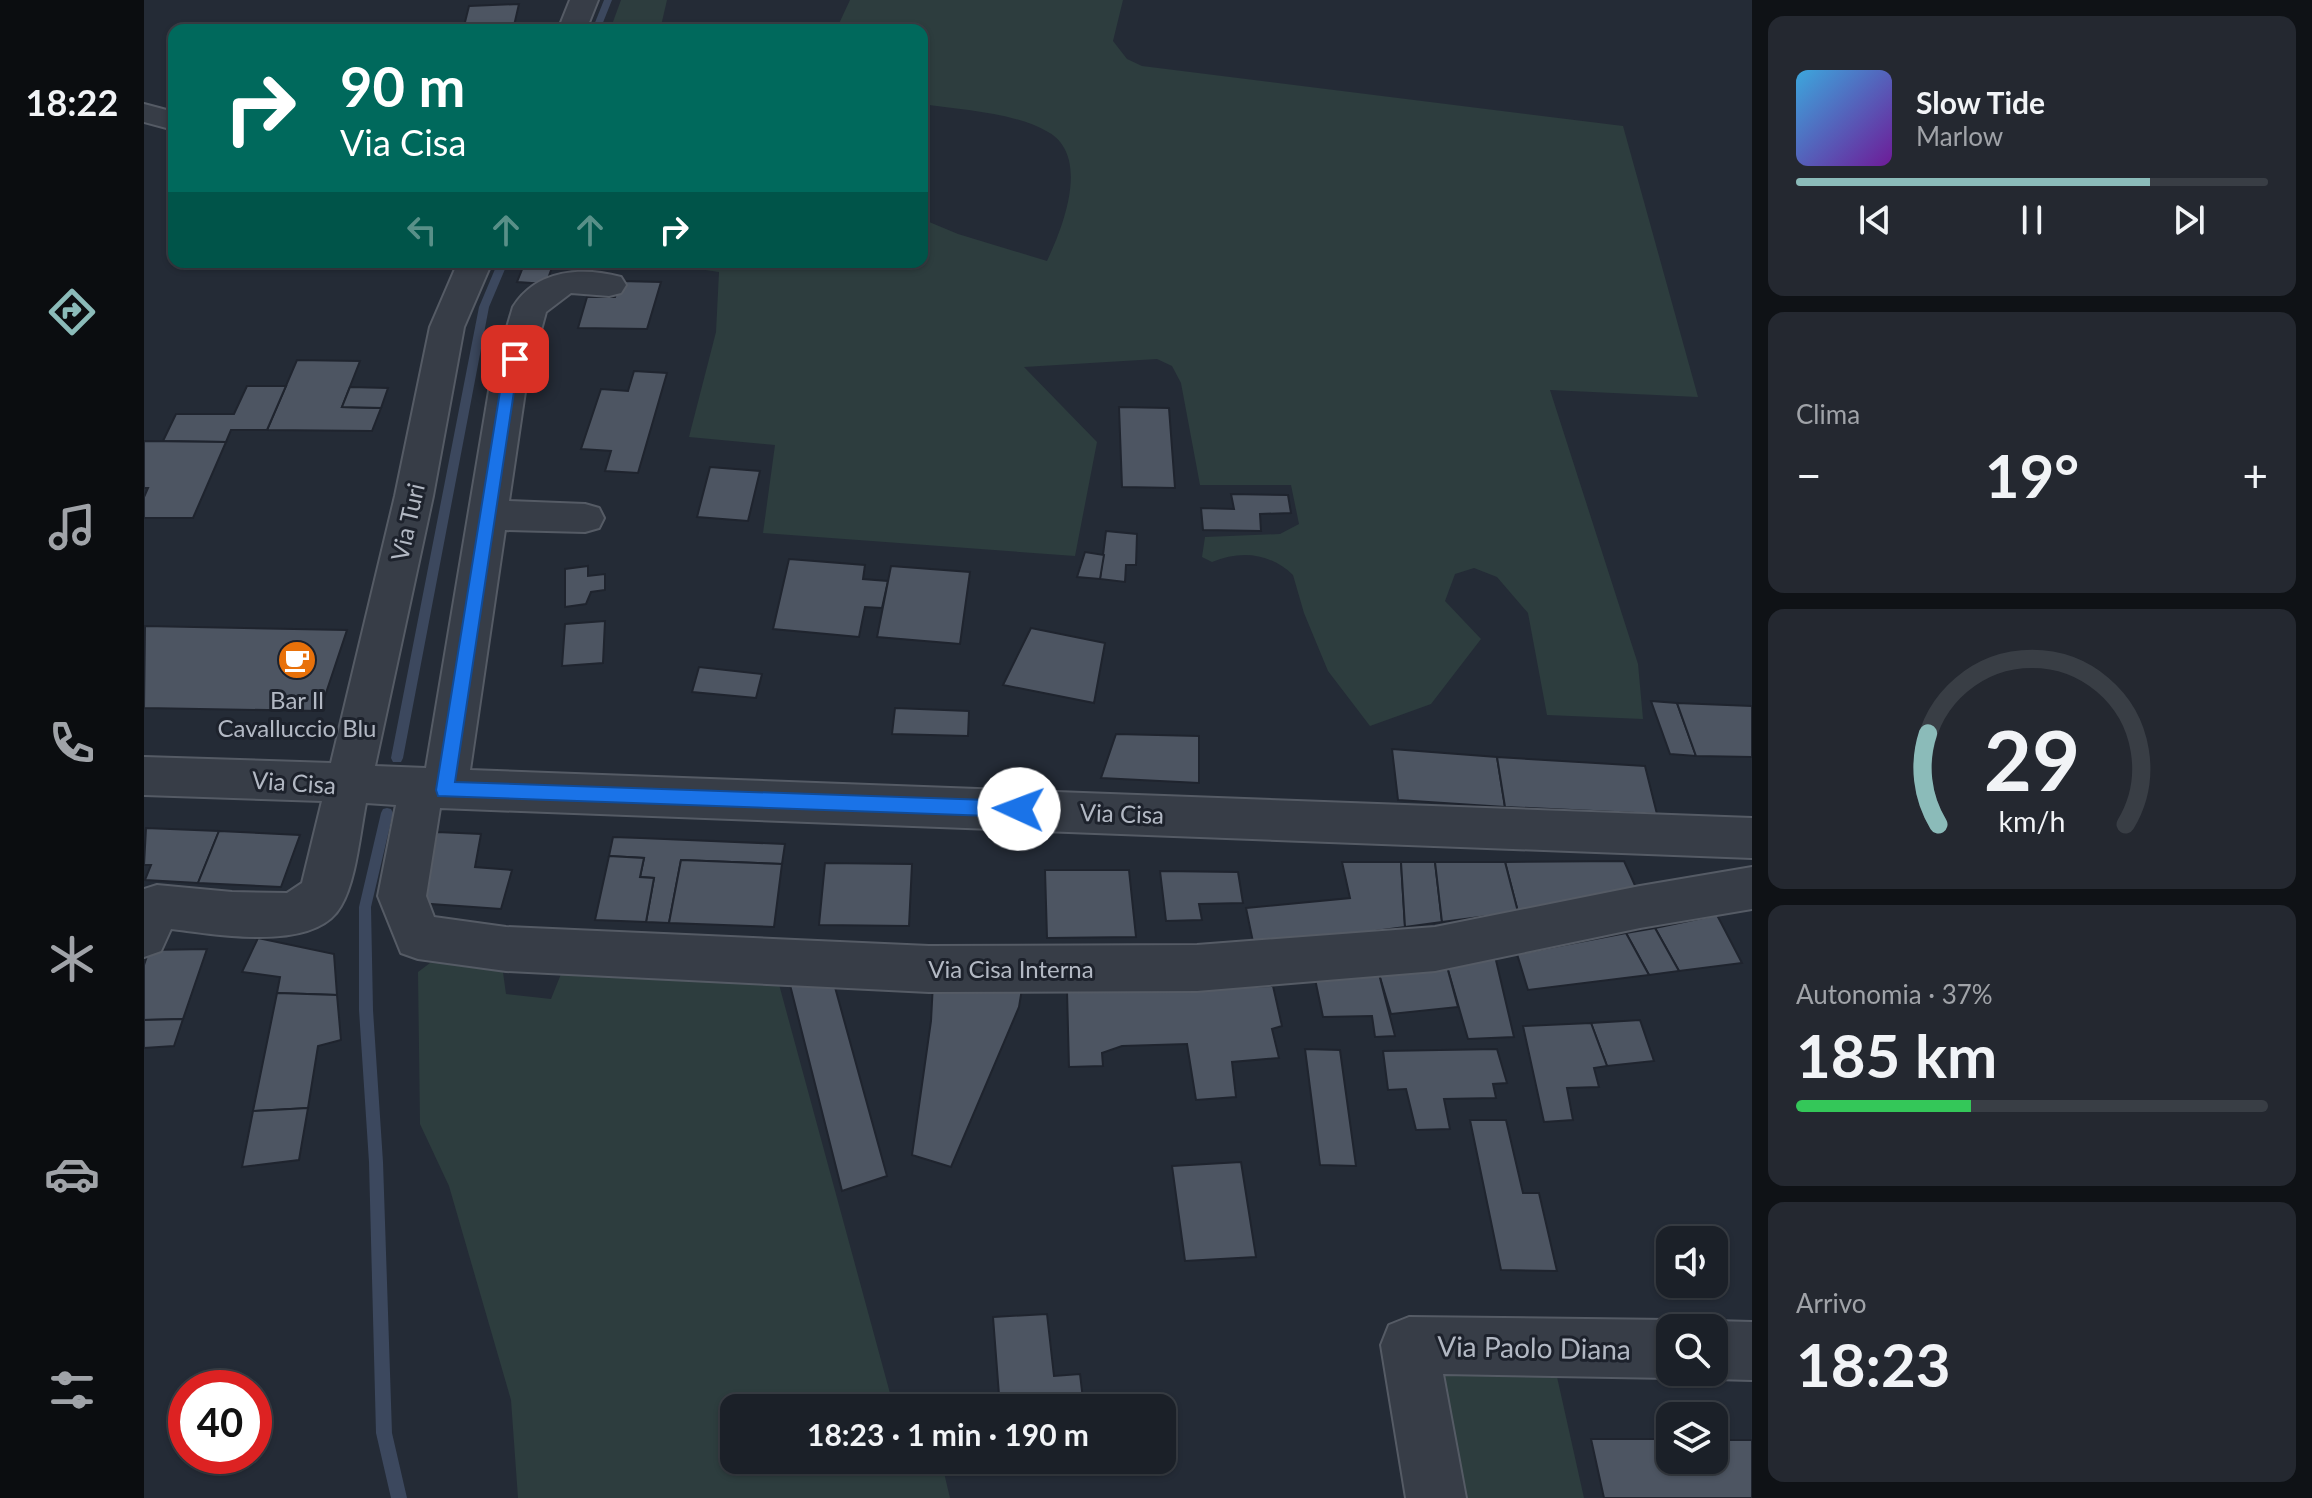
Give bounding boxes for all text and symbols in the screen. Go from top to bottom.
text: 90 m [340,52,465,119]
icon: right [208,56,312,160]
text: 18:22 [26,80,118,124]
text: Slow Tide [1916,84,2045,120]
text: Via Cisa [340,120,466,164]
text: Marlow [1916,120,2003,152]
icon: previous [1853,198,1897,242]
icon: pause [2010,198,2054,242]
icon: next [2167,198,2211,242]
icon: left [400,208,444,252]
icon: ahead [484,208,528,252]
icon: ahead [568,208,612,252]
icon: right [652,208,696,252]
icon: directions [44,284,100,340]
pin [481,325,549,393]
icon: arrive [493,337,537,381]
text: Clima [1796,398,1860,430]
text: 19° [1985,439,2079,511]
text: − [1796,449,1822,501]
text: + [2242,449,2268,501]
street label: Via Turi [384,480,430,564]
icon: music [44,499,100,555]
cafe icon: Bar Il Cavalluccio Blu [276,639,318,681]
place label: Bar Il Cavalluccio Blu [217,685,377,742]
text: 29 [1984,709,2080,809]
icon: phone [44,715,100,771]
street label: Via Cisa [251,765,337,799]
position arrow [977,767,1061,851]
street label: Via Cisa [1079,797,1165,829]
text: km/h [1999,804,2065,838]
icon: climate [44,931,100,987]
street label: Via Cisa Interna [928,954,1094,983]
text: Autonomia · 37% [1796,978,1993,1010]
text: 185 km [1796,1019,1997,1091]
icon: car [44,1146,100,1202]
map controls [1656,1226,1728,1474]
button: sound [1656,1226,1728,1298]
text: Arrivo [1796,1287,1867,1319]
button: search [1656,1314,1728,1386]
street label: Via Paolo Diana [1437,1328,1631,1366]
text: 18:23 [1796,1328,1951,1400]
icon: filters [44,1362,100,1418]
speed limit sign: 40 [168,1370,272,1474]
button: layers [1656,1402,1728,1474]
text: 18:23 · 1 min · 190 m [807,1416,1089,1452]

